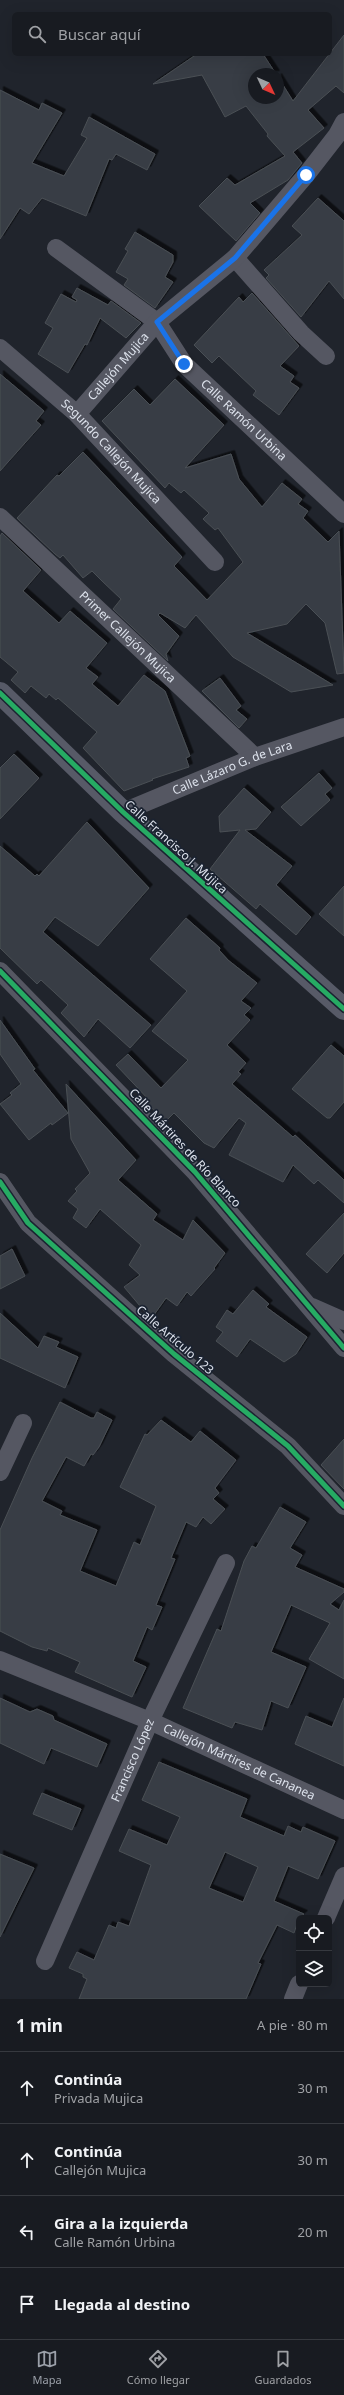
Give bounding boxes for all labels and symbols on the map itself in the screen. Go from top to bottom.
north arrow [248,68,284,104]
route start [297,166,315,184]
street label: Callejón Mujica [84,328,152,404]
route end [175,355,193,373]
street label: Calle Ramón Urbina [197,375,291,464]
street label: Segundo Callejón Mujica [58,395,165,507]
street label: Primer Callejón Mujica [76,587,180,686]
street label: Calle Lázaro G. de Lara [169,736,294,799]
street label: Calle Francisco J. Mújica [121,796,231,897]
street label: Calle Mártires de Río Blanco [126,1084,245,1211]
street label: Calle Artículo 123 [133,1301,218,1378]
street label: Francisco López [107,1716,158,1804]
street label: Callejón Mártires de Cananea [161,1719,318,1804]

